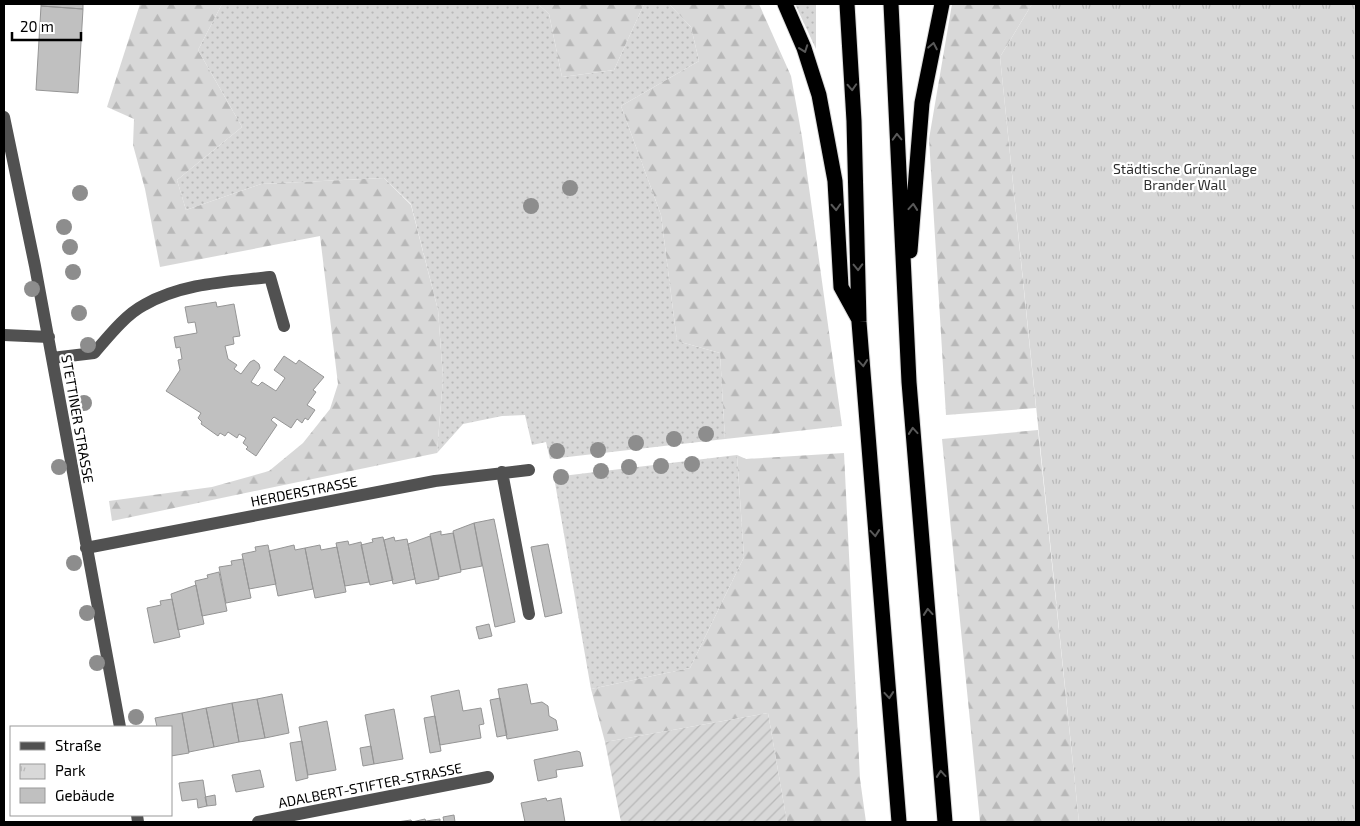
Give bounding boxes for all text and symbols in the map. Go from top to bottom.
scale bar [12,10,81,42]
text: 20 m [20,17,54,35]
one-way arrow [928,41,938,50]
one-way arrow [798,44,808,53]
one-way arrow [847,84,857,92]
one-way arrow [891,132,902,140]
park label: Städtische Grünanlage Brander Wall [1113,160,1257,193]
one-way arrow [908,202,919,210]
one-way arrow [831,204,842,212]
one-way arrow [853,264,863,272]
street label: STETTINER STRASSE [58,353,98,485]
one-way arrow [857,359,868,367]
one-way arrow [908,427,919,435]
street label: HERDERSTRASSE [249,472,359,510]
one-way arrow [870,529,881,537]
one-way arrow [923,607,934,615]
one-way arrow [883,691,894,699]
legend [10,726,172,816]
text: Straße [55,736,101,754]
street label: ADALBERT-STIFTER-STRASSE [276,759,464,811]
text: Park [55,761,86,779]
one-way arrow [936,769,947,777]
text: Gebäude [55,786,114,804]

